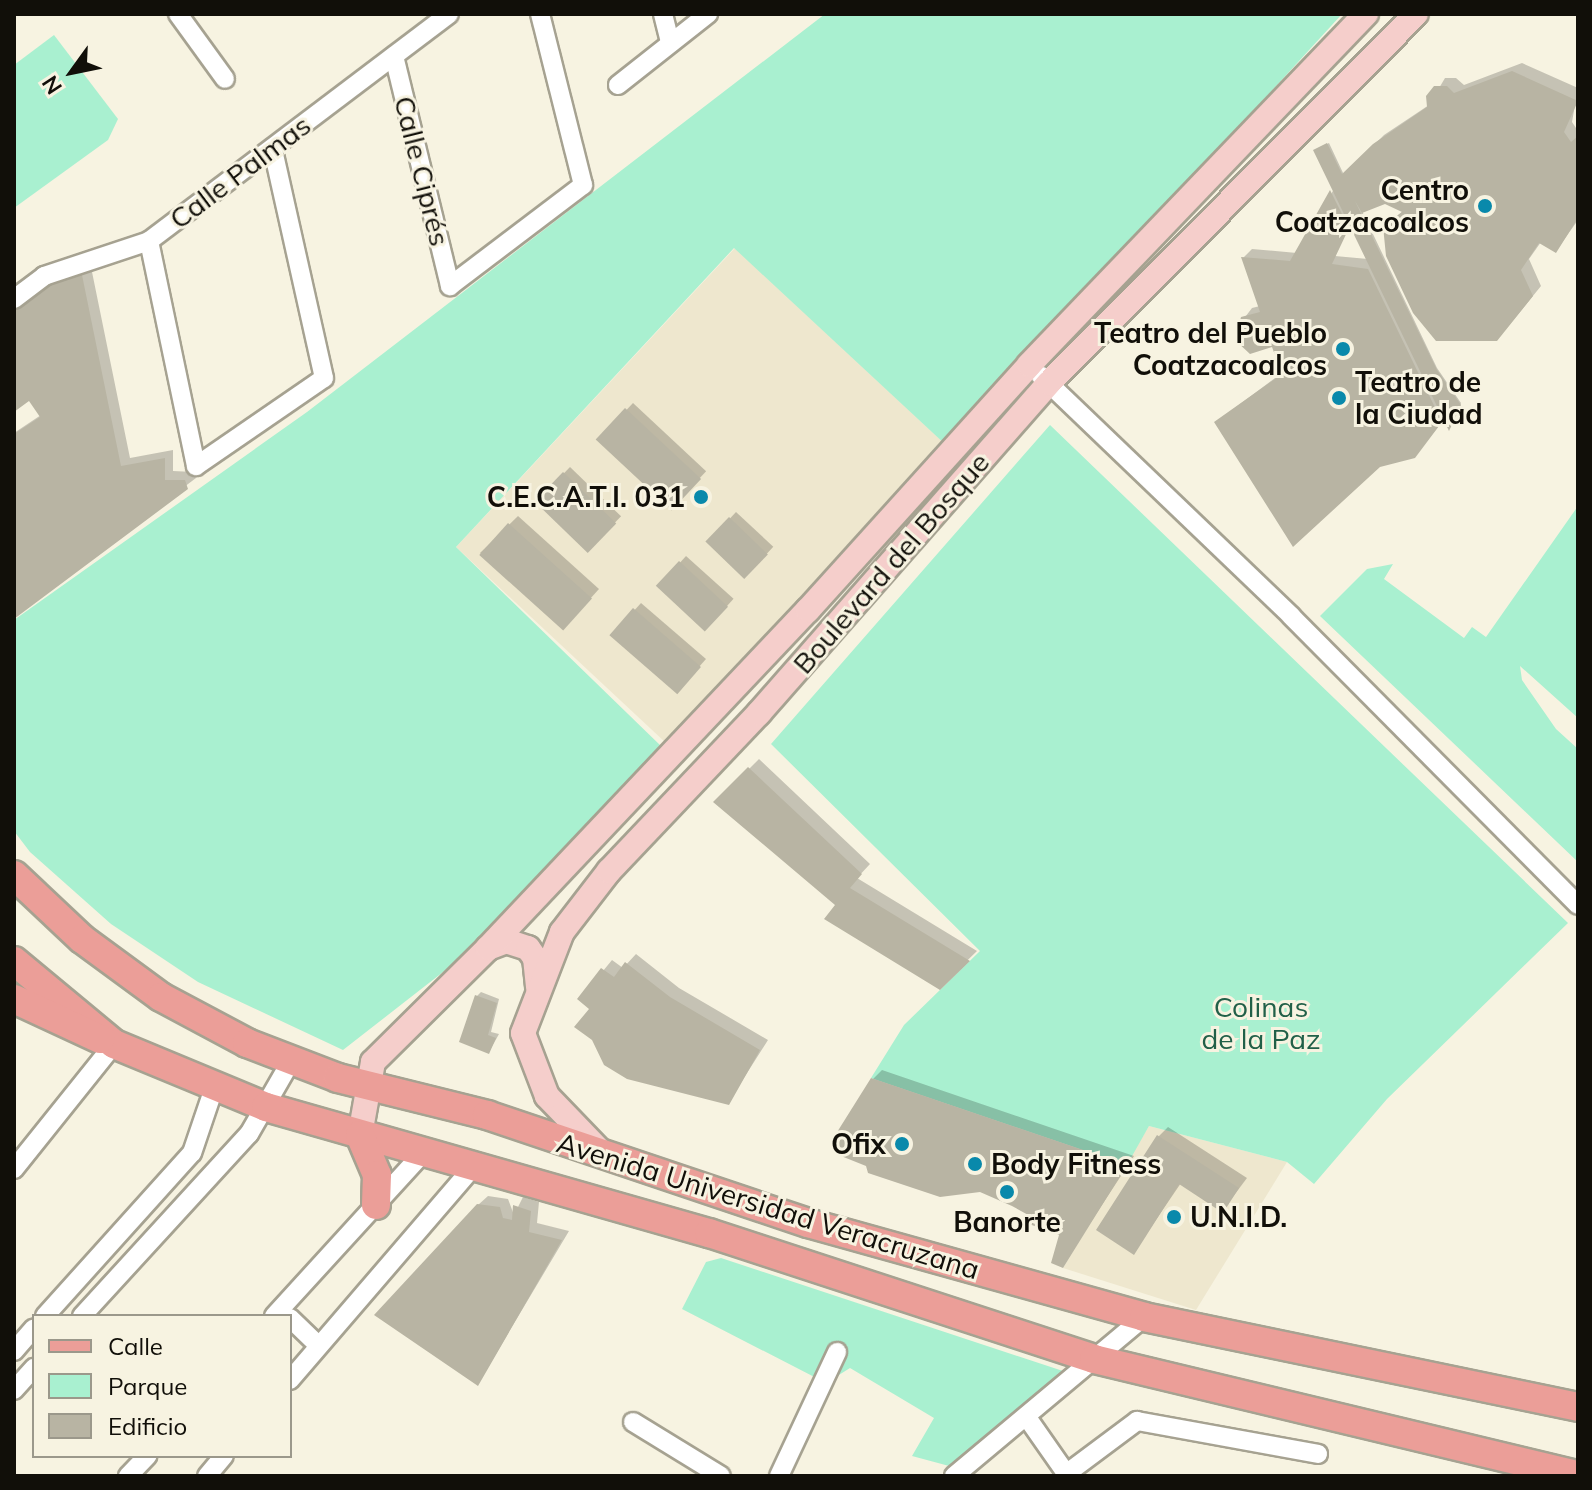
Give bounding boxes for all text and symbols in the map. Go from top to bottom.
north arrow [32,32,112,112]
text: N [36,70,68,100]
street label: Calle Ciprés [387,93,457,249]
street label: Calle Palmas [163,108,317,236]
place label: Centro Coatzacoalcos [1275,173,1469,239]
marker: Centro Coatzacoalcos [1476,197,1494,215]
place label: Teatro del Pueblo Coatzacoalcos [1094,316,1327,382]
marker: Teatro del Pueblo Coatzacoalcos [1334,340,1352,358]
place label: Teatro de la Ciudad [1355,365,1483,431]
marker: Teatro de la Ciudad [1330,389,1348,407]
street label: Boulevard del Bosque [786,446,996,680]
place label: C.E.C.A.T.I. 031 [487,480,685,514]
marker: C.E.C.A.T.I. 031 [692,488,710,506]
park label: Colinas de la Paz [1202,990,1320,1056]
street label: Avenida Universidad Veracruzana [553,1126,983,1286]
place label: Ofix [831,1127,886,1161]
marker: Ofix [893,1135,911,1153]
place label: Body Fitness [991,1147,1161,1181]
marker: Body Fitness [966,1155,984,1173]
marker: Banorte [998,1183,1016,1201]
place label: U.N.I.D. [1190,1200,1287,1234]
place label: Banorte [953,1205,1061,1239]
marker: U.N.I.D. [1165,1208,1183,1226]
legend [32,1314,292,1458]
text: Calle [108,1331,163,1361]
text: Parque [108,1371,187,1401]
text: Edificio [108,1411,187,1441]

